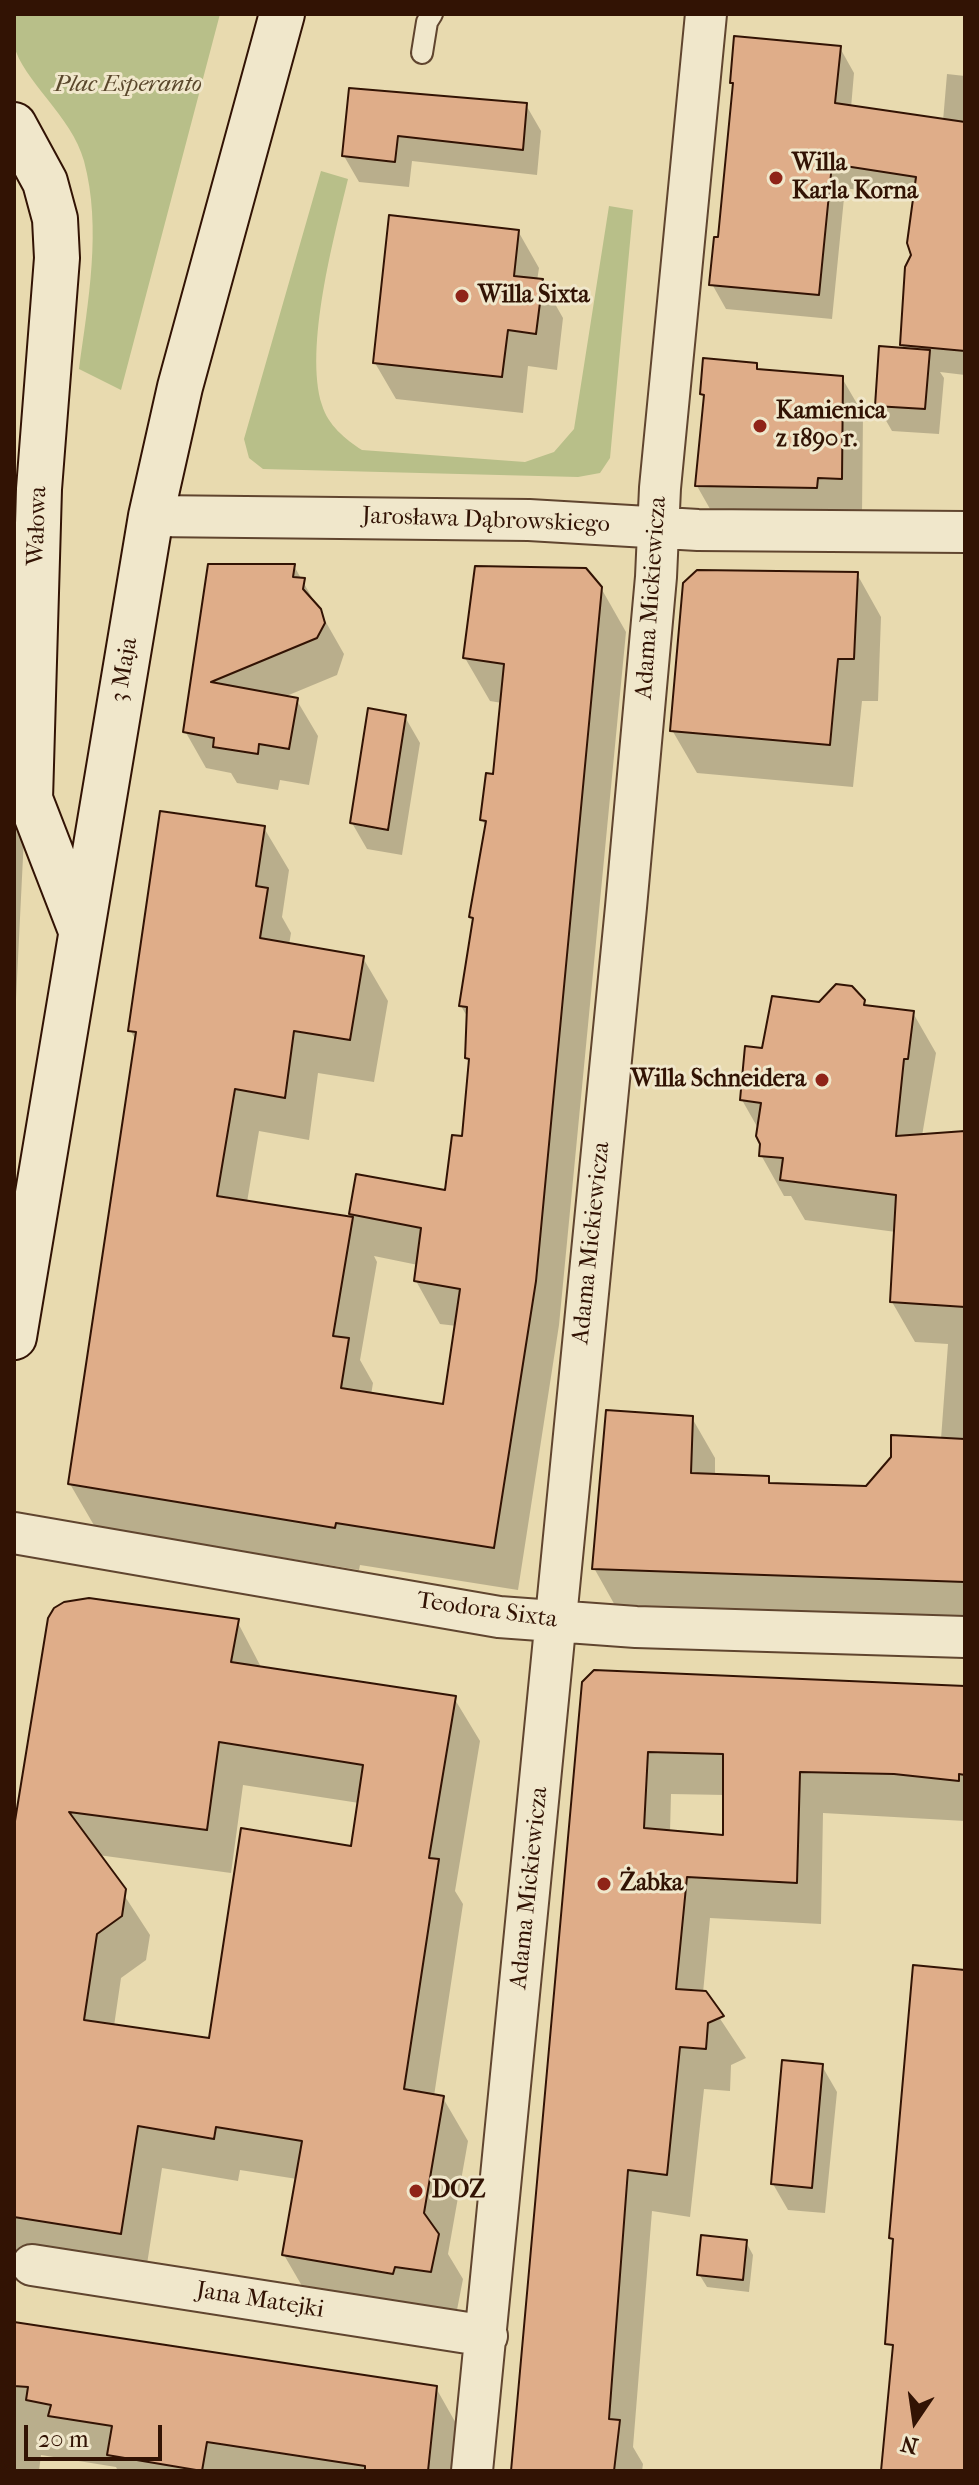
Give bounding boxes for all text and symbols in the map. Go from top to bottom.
park label: Plac Esperanto [54,71,202,99]
place label: Willa Karla Korna [792,150,918,206]
marker: Willa Karla Korna [767,169,785,187]
place label: Willa Sixta [478,282,590,310]
marker: Willa Sixta [453,287,471,305]
place label: Kamienica z 1890 r. [776,398,886,454]
marker: Kamienica z 1890 r. [751,417,769,435]
street label: Wałowa [22,486,54,566]
street label: Adama Mickiewicza [631,496,673,700]
street label: Jarosława Dąbrowskiego [362,502,610,540]
street label: 3 Maja [105,635,145,705]
place label: Willa Schneidera [631,1066,806,1094]
marker: Willa Schneidera [813,1071,831,1089]
street label: Adama Mickiewicza [567,1140,617,1346]
street label: Teodora Sixta [415,1587,559,1635]
street label: Adama Mickiewicza [505,1785,555,1991]
place label: Żabka [620,1870,683,1898]
marker: Żabka [595,1875,613,1893]
place label: DOZ [432,2177,486,2205]
marker: DOZ [407,2182,425,2200]
street label: Jana Matejki [194,2277,326,2325]
north arrow [875,2381,955,2461]
scale bar [28,2409,166,2459]
text: 20 m [38,2425,89,2453]
text: N [899,2430,921,2459]

